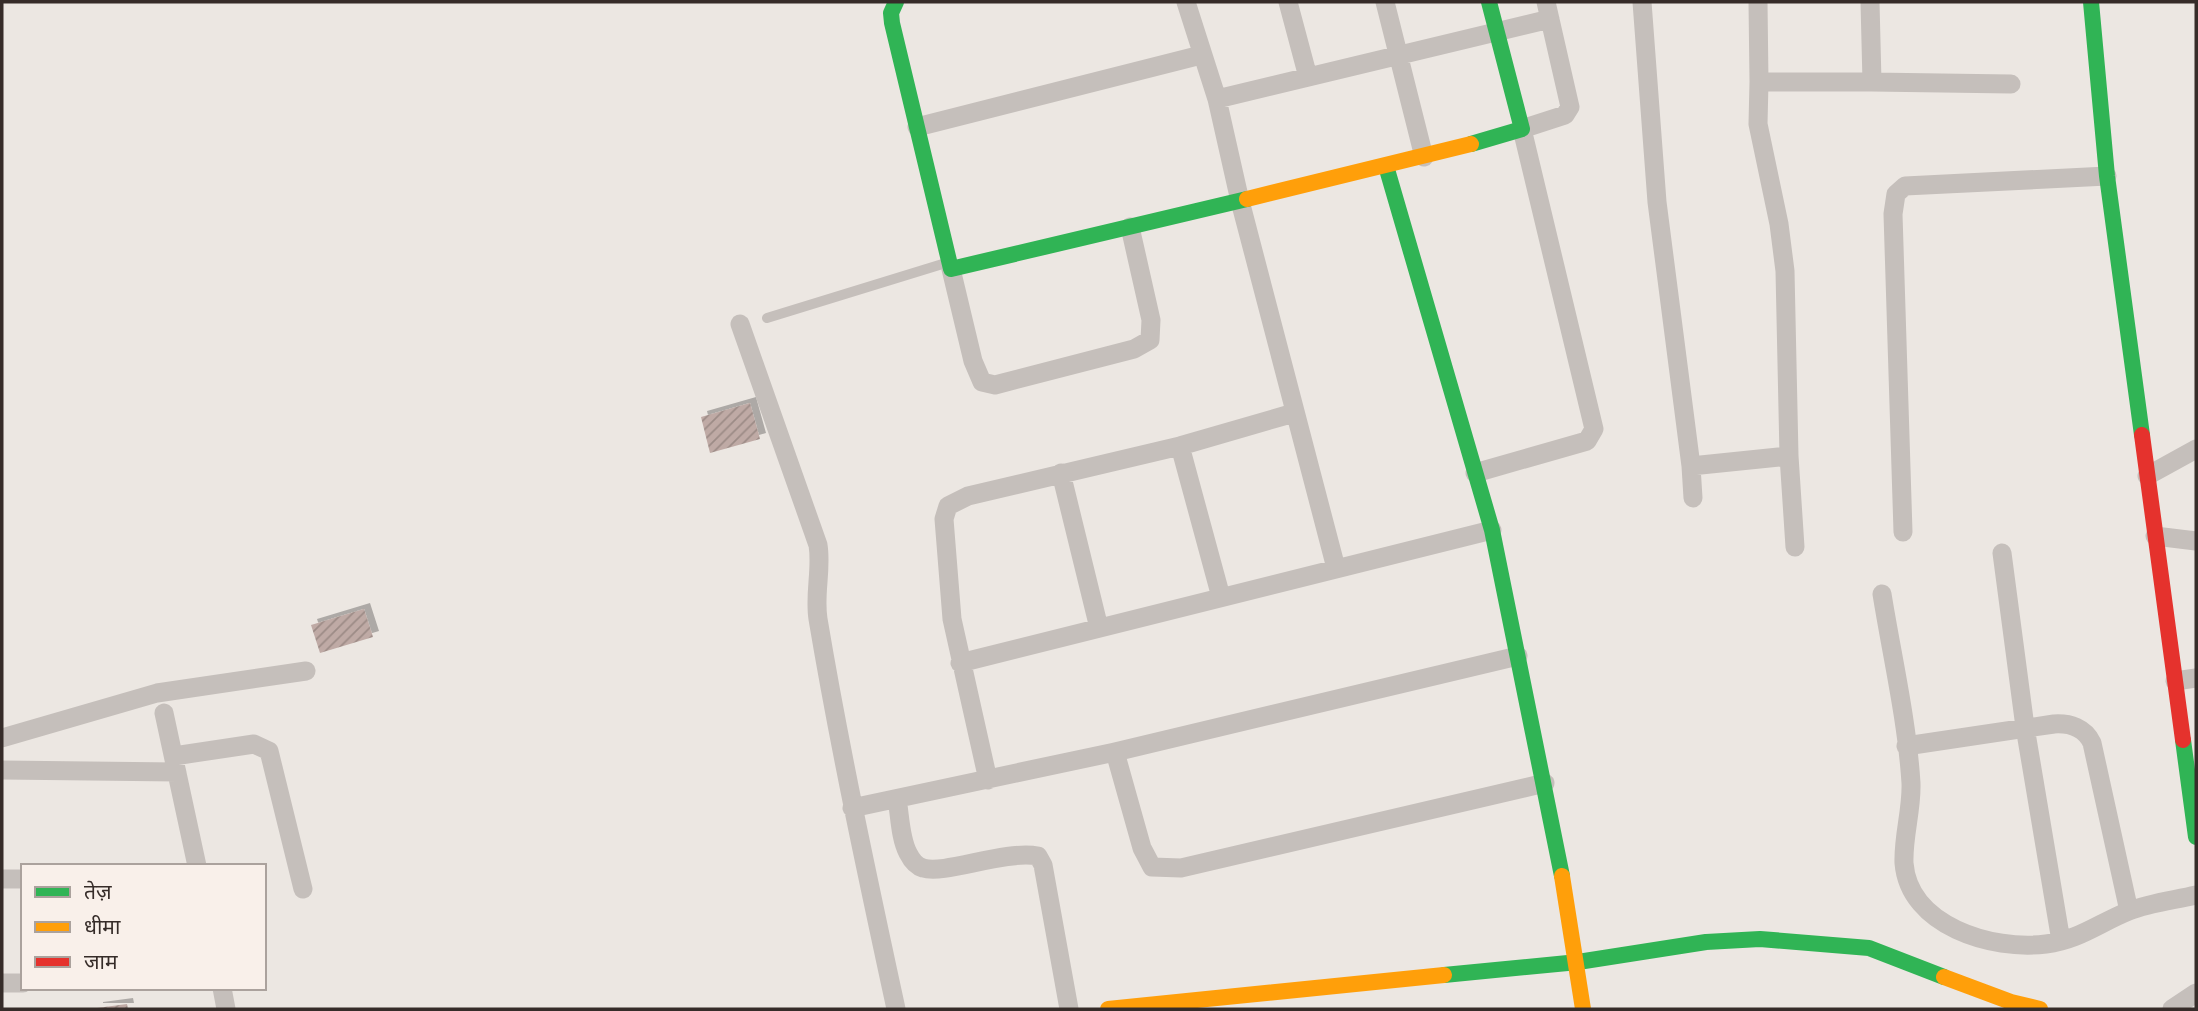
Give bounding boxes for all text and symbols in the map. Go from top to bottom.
legend [21,864,266,990]
text: तेज़ [84,880,112,904]
text: धीमा [84,915,121,939]
text: जाम [84,950,118,974]

